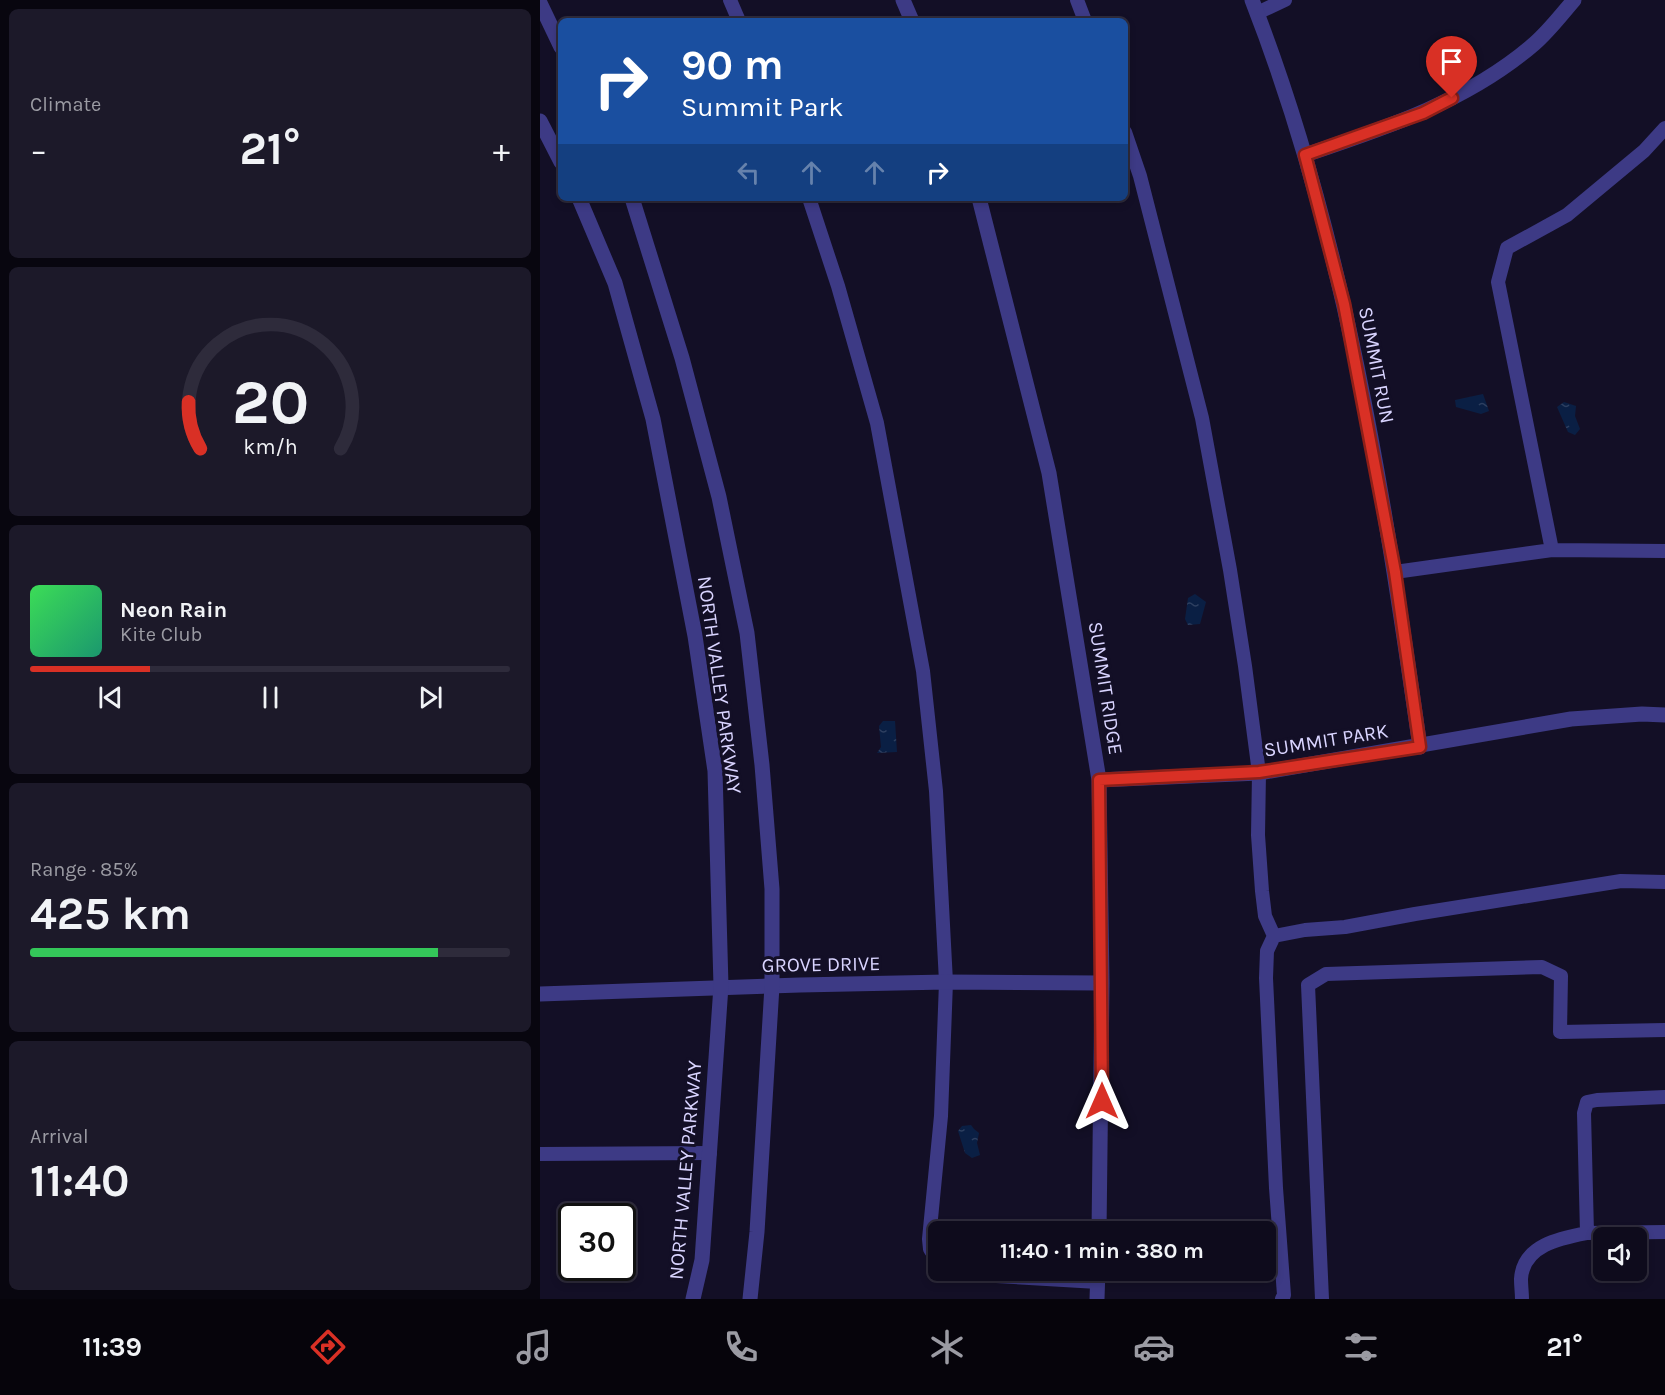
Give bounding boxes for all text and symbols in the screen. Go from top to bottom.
pin [1426,36,1477,98]
text: 90 m [681,40,784,90]
icon: right [582,42,660,120]
icon: arrive [1435,45,1468,78]
text: Summit Park [681,91,844,123]
text: Climate [30,93,101,116]
text: 21° [240,123,300,175]
text: − [30,131,47,169]
text: + [493,131,510,169]
icon: left [732,156,765,189]
icon: ahead [795,156,828,189]
icon: ahead [858,156,891,189]
icon: right [921,156,954,189]
street label: SUMMIT RUN [1354,305,1399,425]
text: 20 [231,366,309,439]
text: km/h [243,434,297,459]
street label: NORTH VALLEY PARKWAY [693,574,746,796]
text: Neon Rain [120,597,227,623]
street label: SUMMIT RIDGE [1084,620,1127,756]
text: Kite Club [120,623,202,646]
icon: previous [94,681,127,714]
icon: pause [254,681,287,714]
icon: next [414,681,447,714]
street label: SUMMIT PARK [1262,719,1390,762]
text: Range · 85% [30,858,138,881]
text: 425 km [30,888,191,940]
street label: GROVE DRIVE [761,952,881,977]
street label: NORTH VALLEY PARKWAY [664,1059,707,1281]
position arrow [1070,1069,1134,1133]
text: Arrival [30,1125,89,1148]
text: 11:40 [30,1155,129,1207]
speed limit sign: 30 [558,1203,636,1281]
map controls [1593,1227,1647,1281]
button: sound [1593,1227,1647,1281]
text: 11:40 · 1 min · 380 m [1000,1238,1204,1264]
icon: directions [307,1326,349,1368]
icon: music [513,1326,555,1368]
icon: phone [720,1326,762,1368]
icon: climate [926,1326,968,1368]
icon: car [1133,1326,1175,1368]
icon: filters [1340,1326,1382,1368]
text: 11:39 [82,1331,142,1363]
text: 21° [1546,1331,1583,1363]

